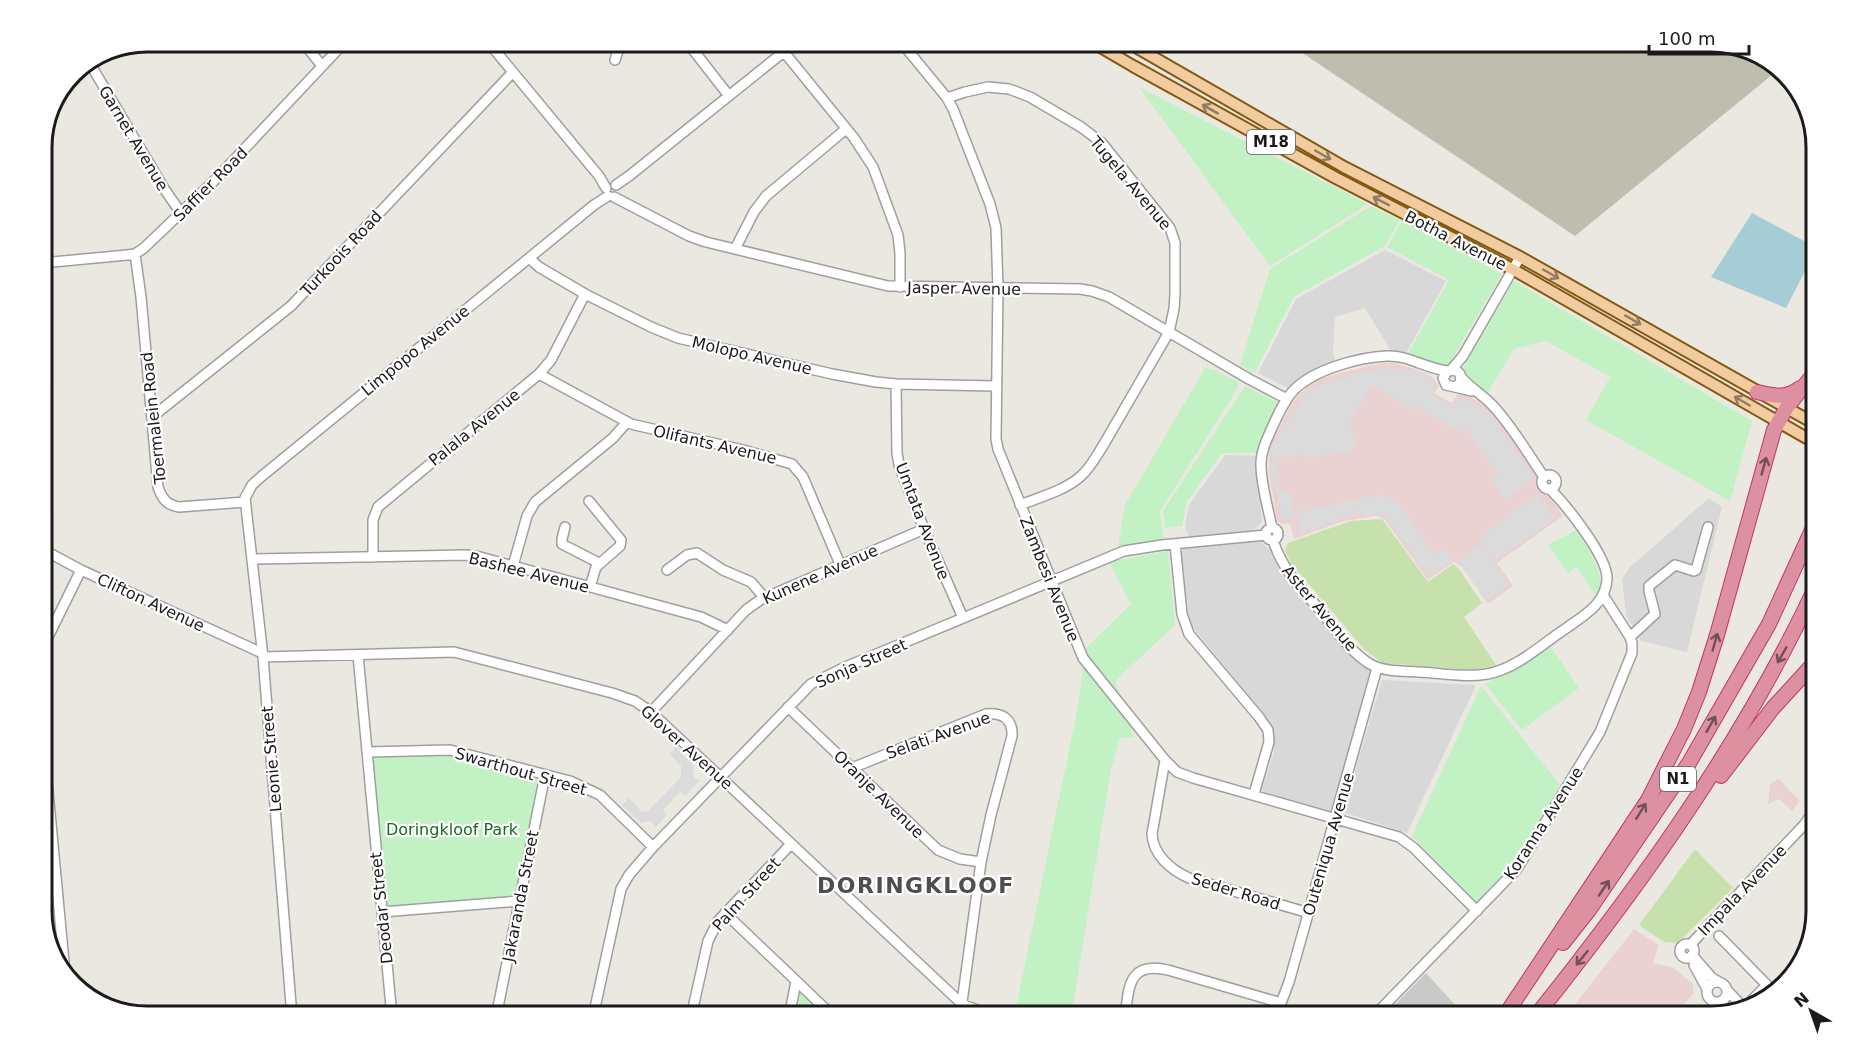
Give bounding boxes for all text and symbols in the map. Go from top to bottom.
scale bar [1649,18,1750,56]
text: 100 m [1658,28,1716,49]
street label: Garnet Avenue [95,82,172,194]
one-way arrow [1202,103,1219,115]
road number: M18 [1247,130,1295,154]
street label: Tugela Avenue [1085,132,1175,234]
street label: Saffier Road [169,143,251,225]
one-way arrow [1314,149,1331,161]
one-way arrow [1373,195,1391,207]
street label: Turkoois Road [296,207,386,301]
street label: Botha Avenue [1402,207,1510,274]
one-way arrow [1542,268,1559,280]
street label: Jasper Avenue [906,278,1021,299]
street label: Limpopo Avenue [358,301,473,400]
one-way arrow [1624,315,1641,327]
street label: Molopo Avenue [690,332,814,379]
street label: Toermalein Road [137,351,170,486]
street label: Palala Avenue [425,385,524,470]
one-way arrow [1734,395,1751,407]
street label: Olifants Avenue [651,421,779,468]
one-way arrow [1759,457,1770,476]
street label: Umtata Avenue [891,460,954,582]
street label: Zambesi Avenue [1016,514,1083,645]
street label: Kunene Avenue [760,540,881,608]
street label: Bashee Avenue [467,548,591,597]
street label: Aster Avenue [1278,561,1361,655]
street label: Clifton Avenue [94,569,207,636]
one-way arrow [1710,633,1721,652]
street label: Sonja Street [813,635,910,692]
one-way arrow [1775,646,1787,663]
street label: Glover Avenue [637,701,737,794]
street label: Leonie Street [257,705,286,813]
street label: Selati Avenue [883,708,993,763]
one-way arrow [1706,716,1717,734]
street label: Swarthout Street [453,744,589,799]
street label: Oranje Avenue [830,747,928,842]
street label: Koranna Avenue [1500,763,1587,883]
road number: N1 [1660,767,1696,791]
street label: Outeniqua Avenue [1299,770,1358,918]
one-way arrow [1635,803,1647,820]
park label: Doringkloof Park [386,820,519,839]
street label: Jakaranda Street [498,829,543,964]
street label: Impala Avenue [1694,841,1791,940]
street label: Deodar Street [366,851,397,965]
street label: Palm Street [708,854,784,935]
street label: Seder Road [1189,869,1283,914]
district label: DORINGKLOOF [817,873,1015,898]
one-way arrow [1598,880,1610,896]
one-way arrow [1576,949,1589,965]
north arrow [1781,981,1841,1041]
text: N [1790,988,1813,1011]

